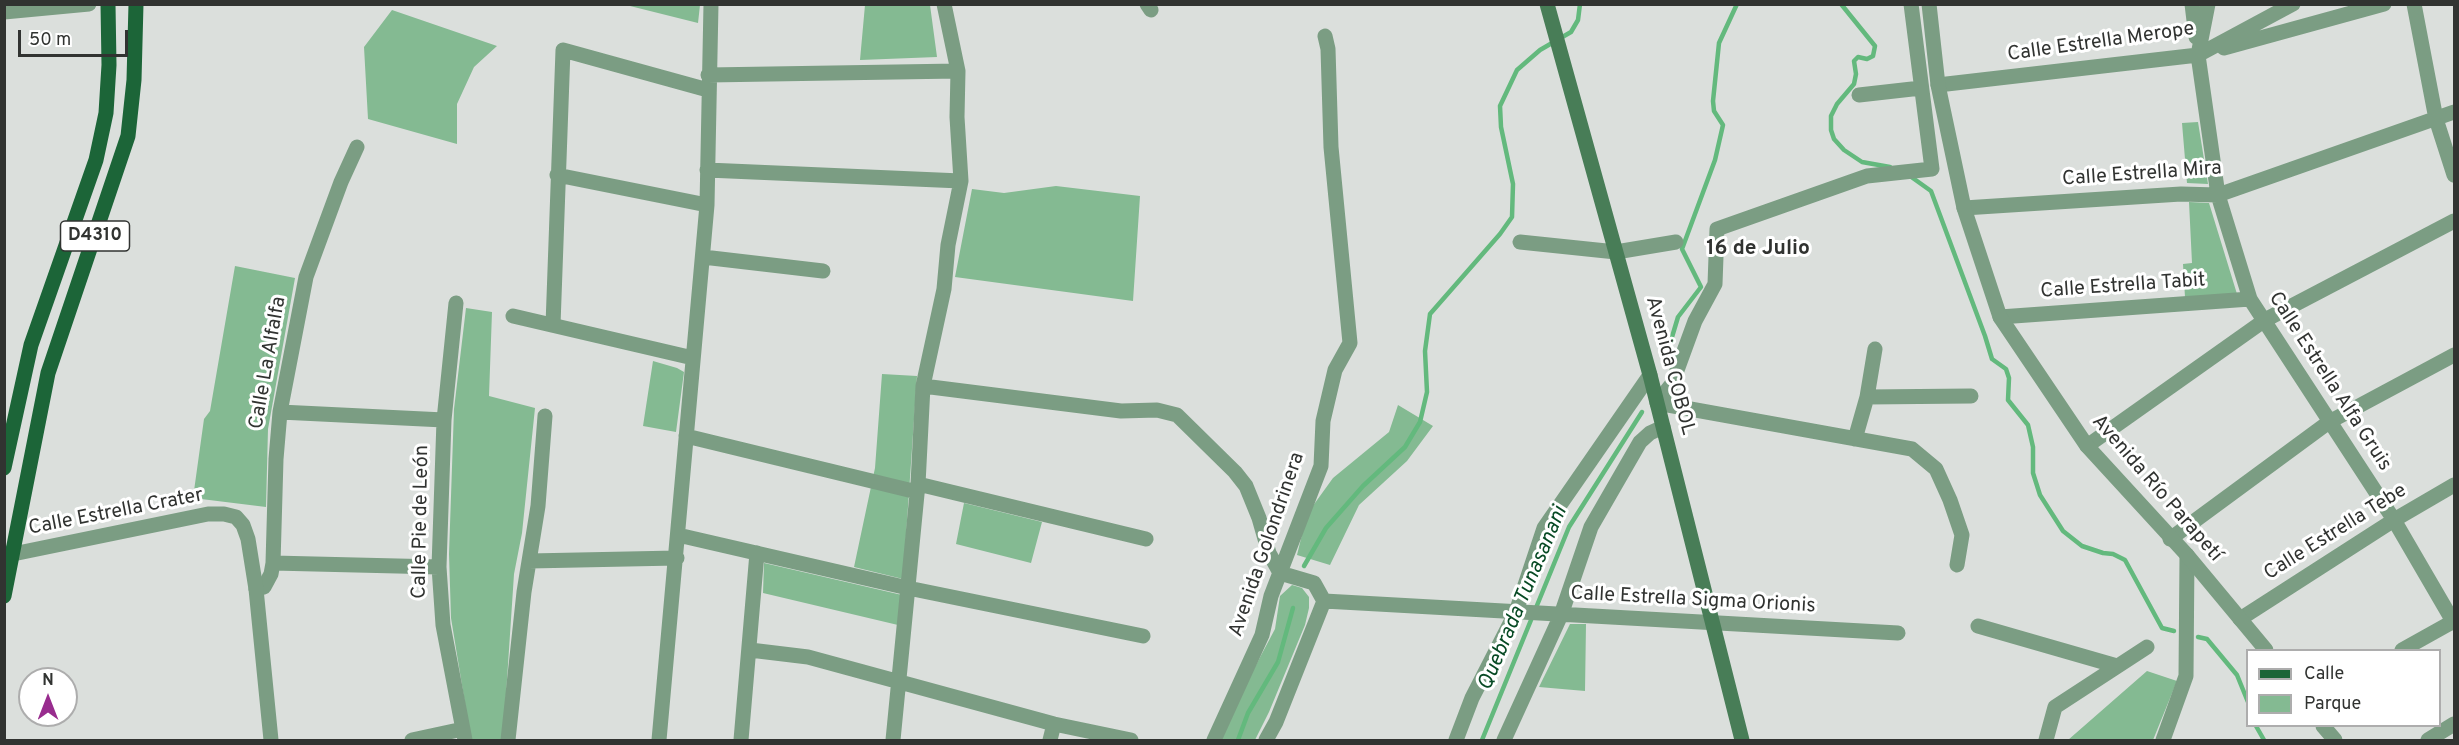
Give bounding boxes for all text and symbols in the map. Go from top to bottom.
scale bar [21,18,130,56]
street label: Calle Estrella Merope [2006,18,2196,68]
text: 50 m [29,29,71,52]
street label: Calle Estrella Mira [2061,157,2223,193]
road number: D4310 [60,221,130,251]
district label: 16 de Julio [1706,237,1810,263]
street label: Calle Estrella Tabit [2040,269,2206,305]
street label: Calle Estrella Alfa Gruis [2262,288,2396,476]
street label: Avenida COBOL [1639,294,1699,438]
street label: Calle La Alfalfa [246,295,292,431]
street label: Avenida Río Parapetí [2086,411,2226,567]
street label: Calle Pie de León [409,445,435,599]
street label: Avenida Golondrinera [1225,450,1311,640]
street label: Calle Estrella Tebe [2260,479,2412,587]
street label: Calle Estrella Crater [27,484,205,542]
water label: Quebrada Tunasanani [1474,503,1574,695]
street label: Calle Estrella Sigma Orionis [1570,583,1816,619]
legend [2246,649,2441,727]
text: Calle [2304,663,2344,686]
north arrow [18,667,78,727]
text: N [42,671,54,691]
text: Parque [2304,693,2361,716]

